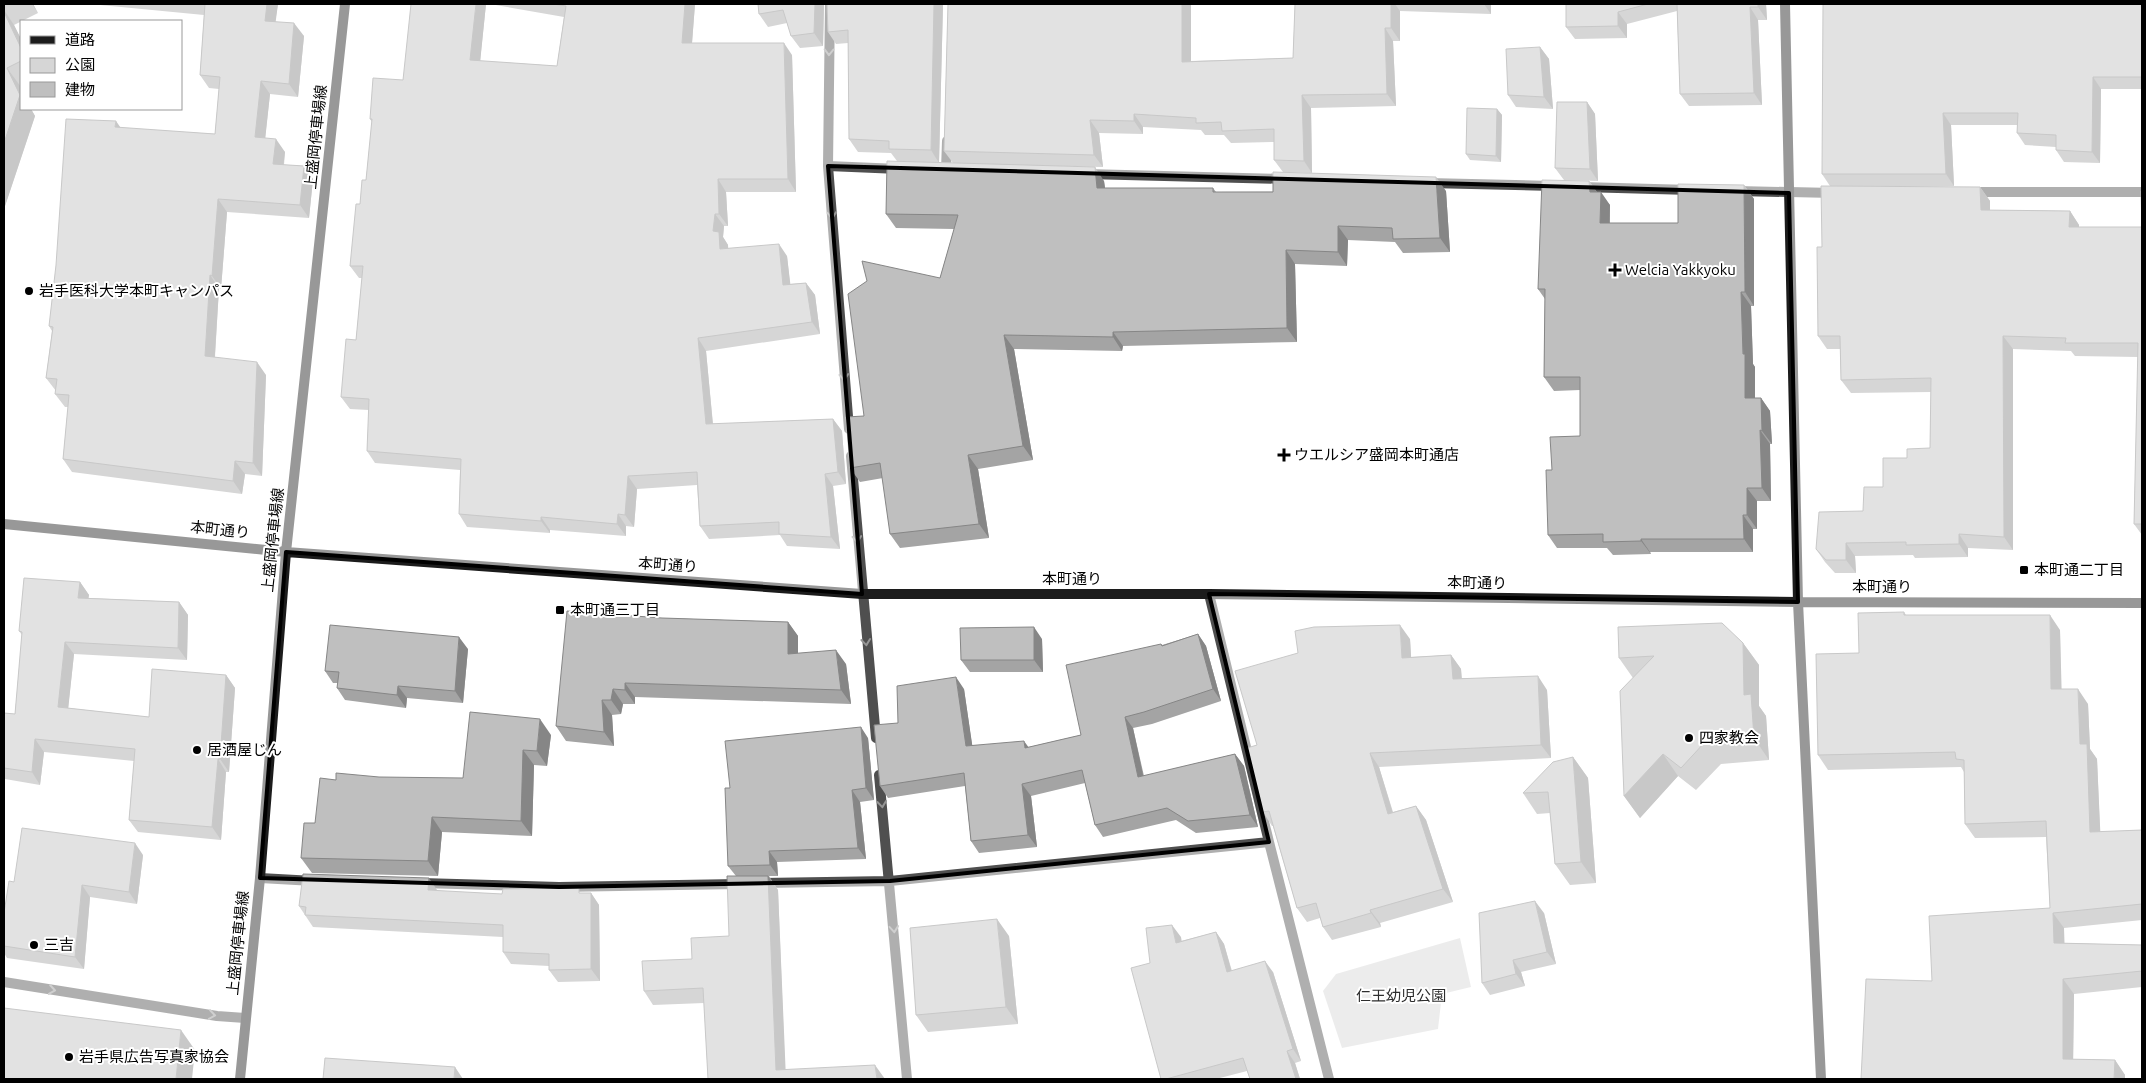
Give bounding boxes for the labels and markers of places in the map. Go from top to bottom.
place label: Welcia Yakkyoku [1625,261,1736,278]
marker: Welcia Yakkyoku [1609,264,1621,276]
place label: 岩手医科大学本町キャンパス [39,282,234,299]
marker: 岩手医科大学本町キャンパス [23,285,35,297]
place label: ウエルシア盛岡本町通店 [1294,446,1459,463]
marker: ウエルシア盛岡本町通店 [1278,449,1290,461]
place label: 本町通二丁目 [2034,561,2124,578]
marker: 本町通二丁目 [2018,564,2030,576]
place label: 本町通三丁目 [570,601,660,618]
marker: 本町通三丁目 [554,604,566,616]
place label: 四家教会 [1699,729,1759,746]
marker: 四家教会 [1683,732,1695,744]
place label: 居酒屋じん [207,741,282,758]
marker: 居酒屋じん [191,744,203,756]
place label: 三吉 [44,936,74,953]
marker: 三吉 [28,939,40,951]
place label: 岩手県広告写真家協会 [79,1048,229,1065]
marker: 岩手県広告写真家協会 [63,1051,75,1063]

